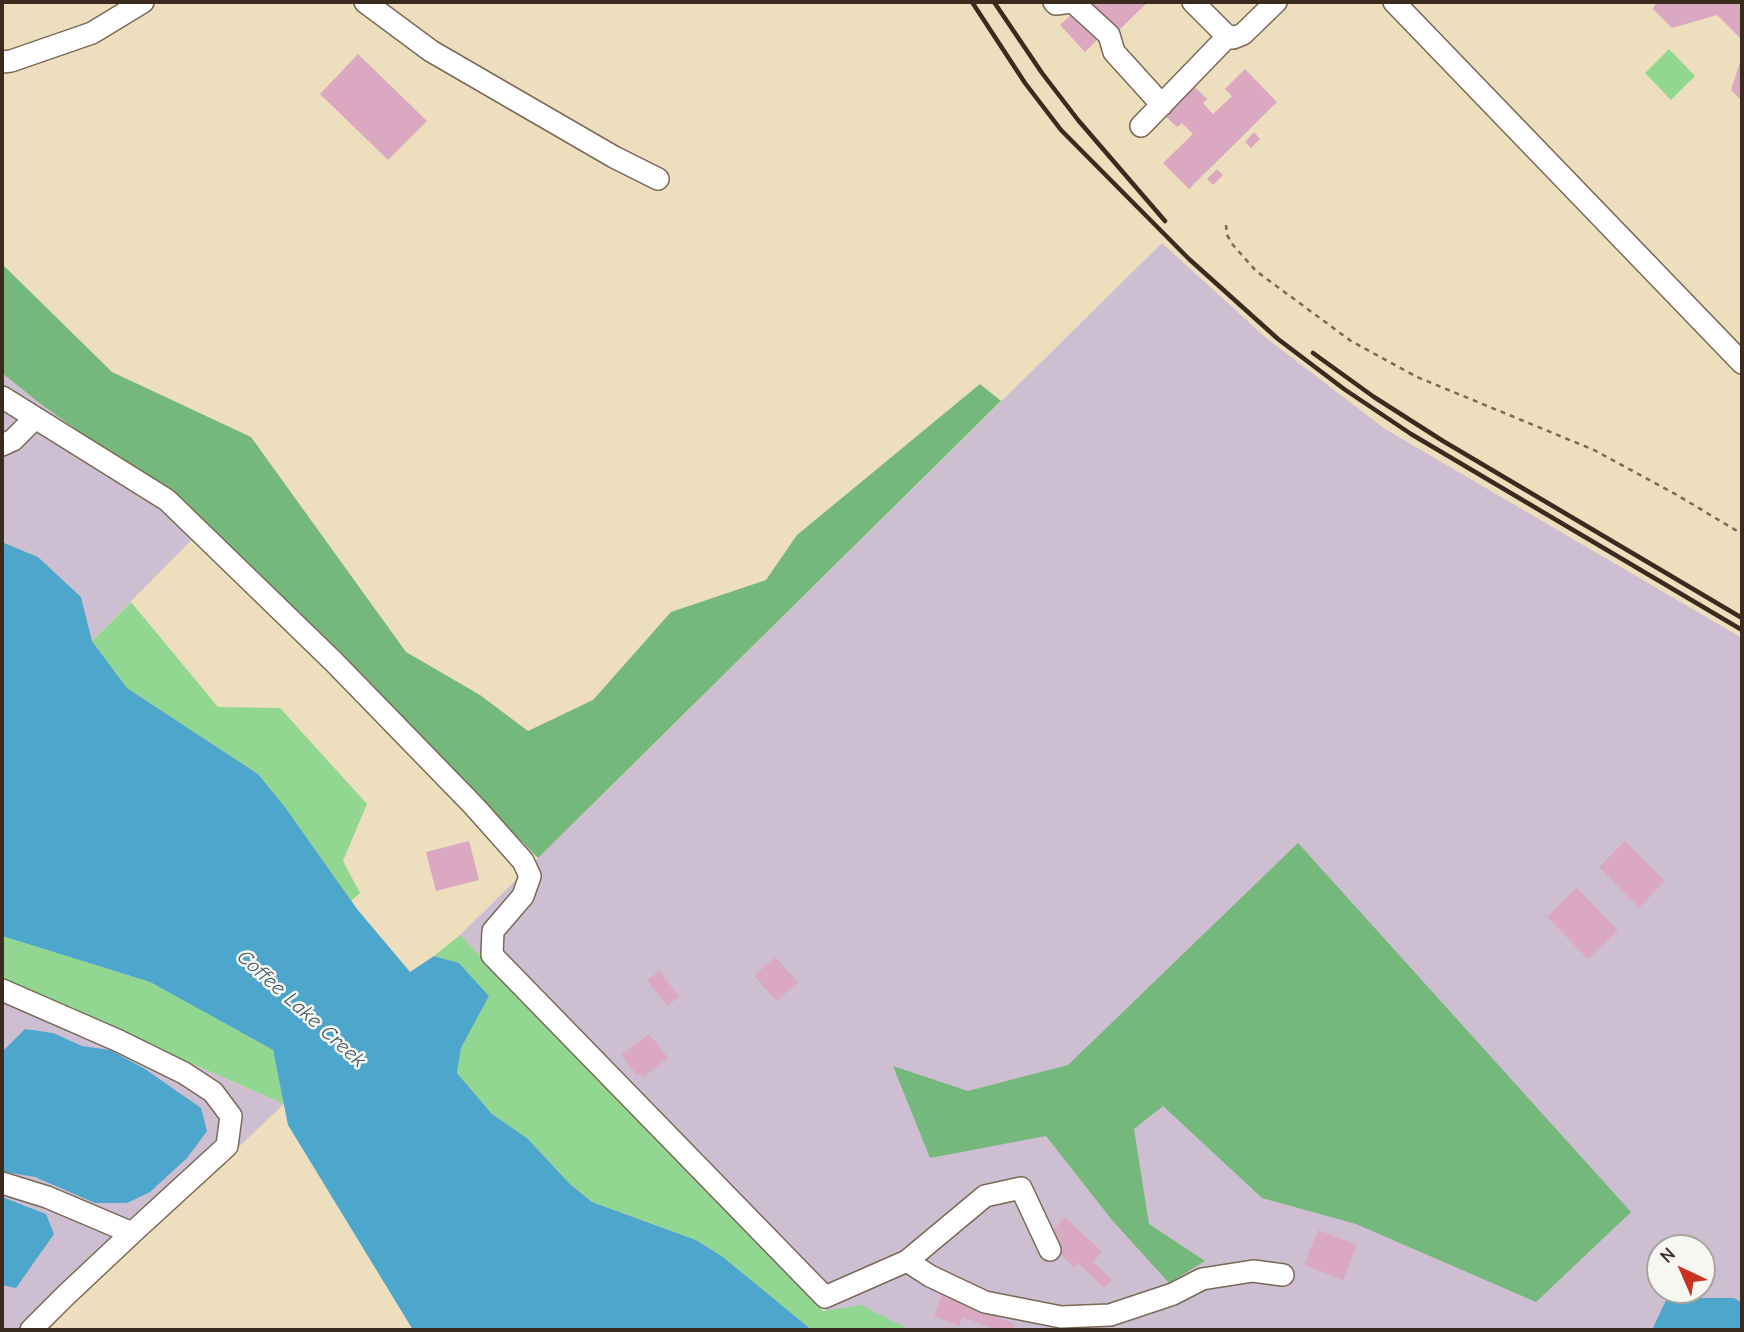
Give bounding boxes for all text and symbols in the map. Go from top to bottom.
water label: Coffee Lake Creek [231,945,371,1073]
north arrow [1646,1234,1716,1304]
text: N [1656,1243,1680,1268]

